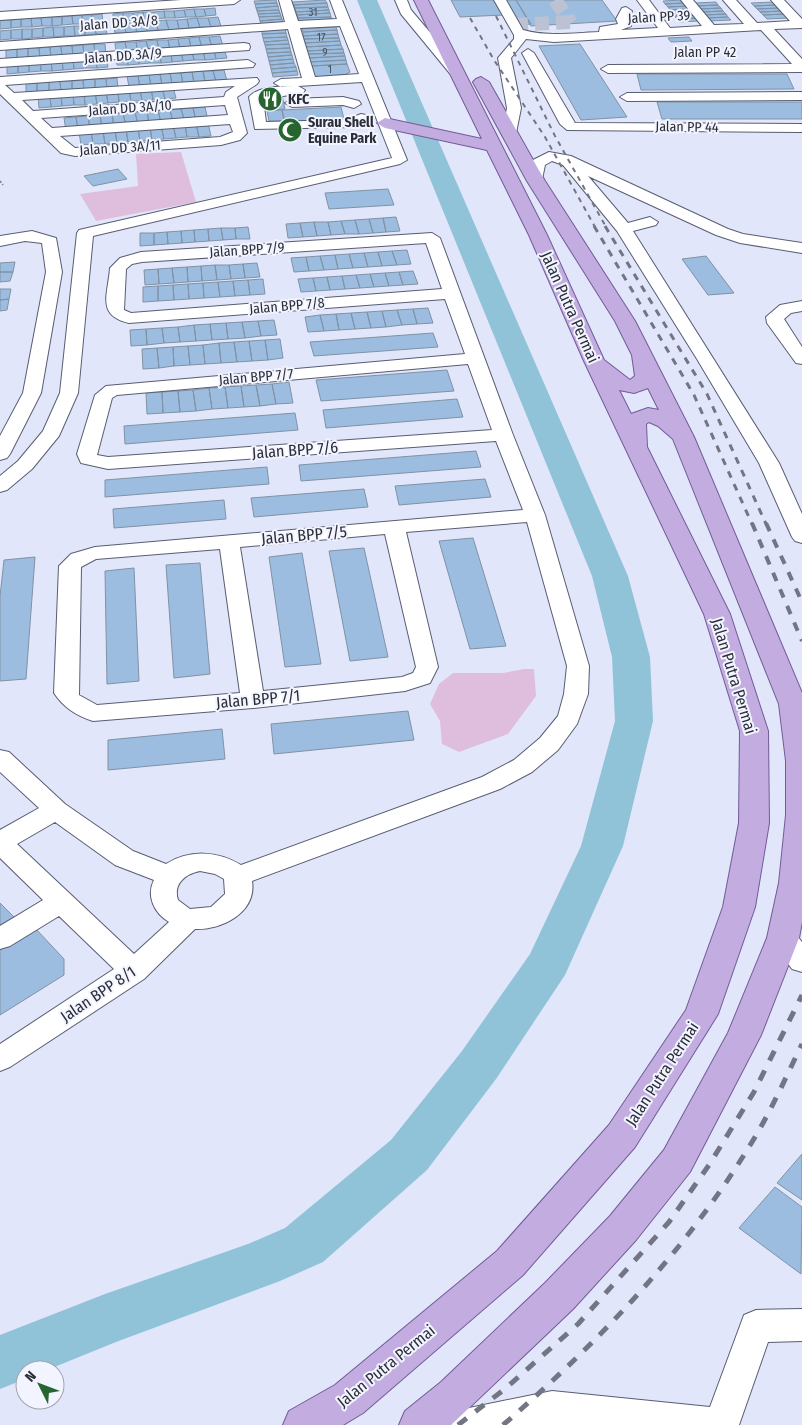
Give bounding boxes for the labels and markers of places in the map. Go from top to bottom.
restaurant icon: KFC [257,86,283,112]
place label: KFC [288,91,310,108]
place label: Surau Shell Equine Park [308,114,377,147]
mosque icon: Surau Shell Equine Park [277,117,303,143]

